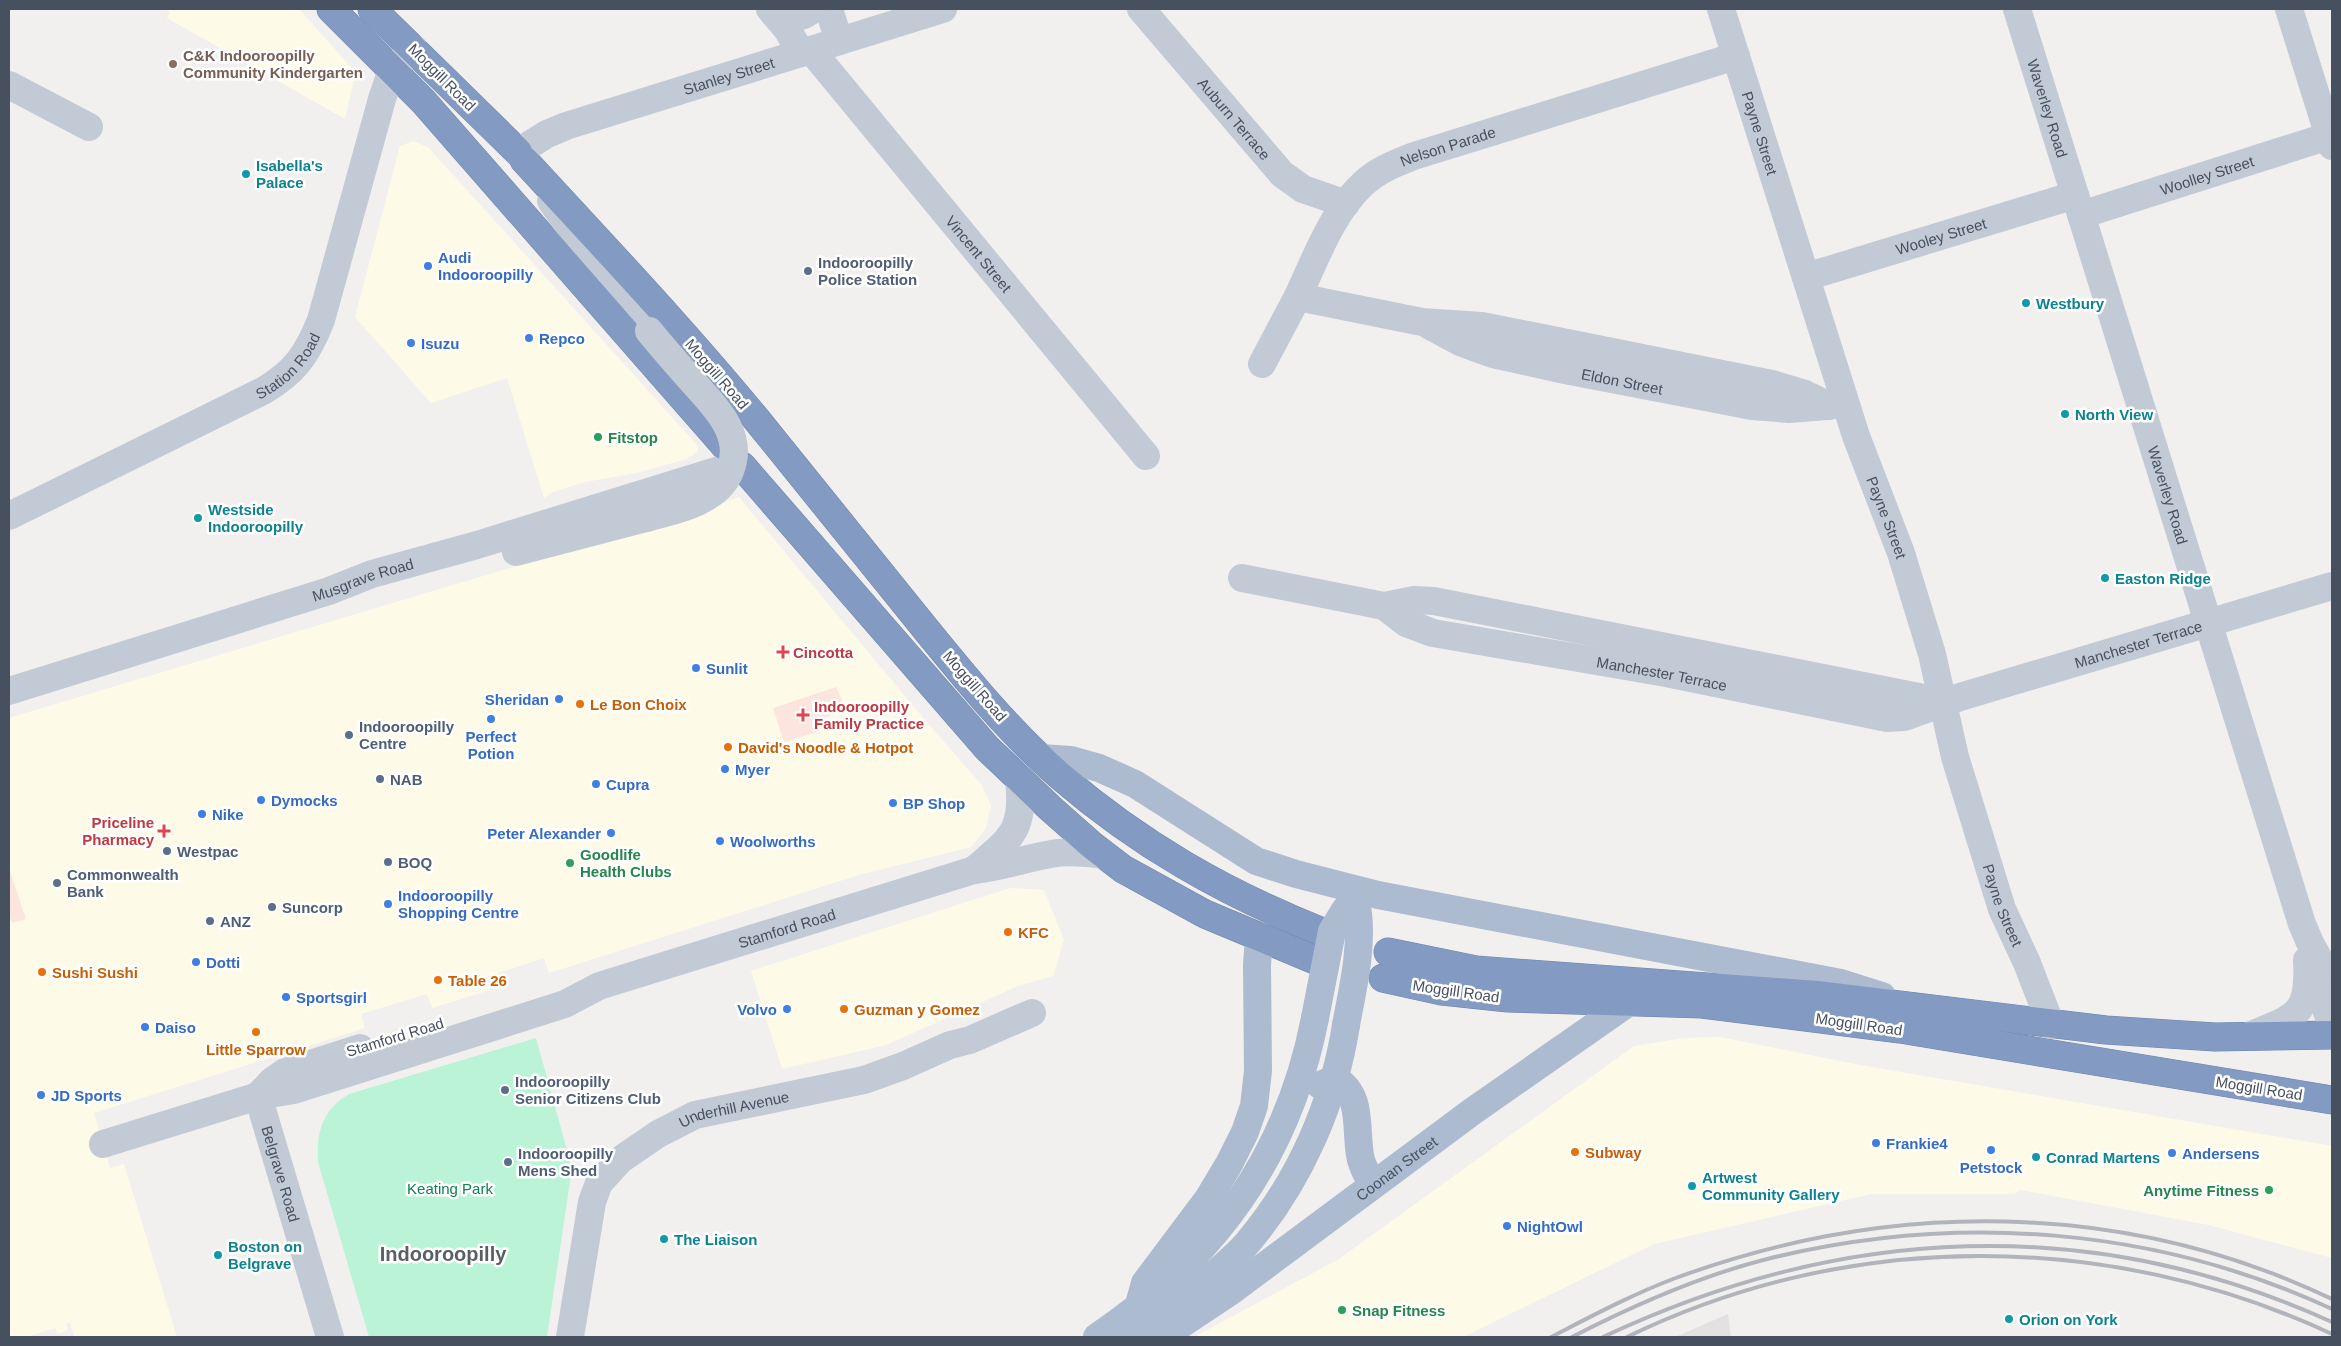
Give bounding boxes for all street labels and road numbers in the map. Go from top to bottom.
street label: Moggill Road [405,40,479,114]
street label: Stanley Street [681,53,777,98]
street label: Waverley Road [2025,57,2071,160]
street label: Auburn Terrace [1195,74,1274,163]
street label: Payne Street [1739,89,1782,178]
street label: Nelson Parade [1397,123,1497,169]
street label: Woolley Street [2158,152,2257,198]
street label: Vincent Street [943,212,1016,296]
street label: Wooley Street [1893,214,1989,258]
street label: Station Road [253,330,323,402]
street label: Moggill Road [682,335,752,413]
street label: Eldon Street [1580,365,1665,397]
street label: Waverley Road [2145,444,2192,546]
street label: Payne Street [1864,474,1911,561]
street label: Musgrave Road [310,555,415,604]
street label: Manchester Terrace [2072,617,2204,671]
street label: Moggill Road [940,647,1010,725]
street label: Manchester Terrace [1595,653,1729,694]
street label: Payne Street [1980,862,2027,950]
street label: Stamford Road [736,905,837,951]
street label: Moggill Road [1411,976,1501,1006]
street label: Moggill Road [1814,1009,1904,1039]
street label: Stamford Road [344,1014,446,1060]
street label: Moggill Road [2214,1073,2304,1103]
street label: Underhill Avenue [676,1087,791,1131]
street label: Belgrave Road [259,1124,304,1224]
street label: Coonan Street [1352,1132,1441,1204]

